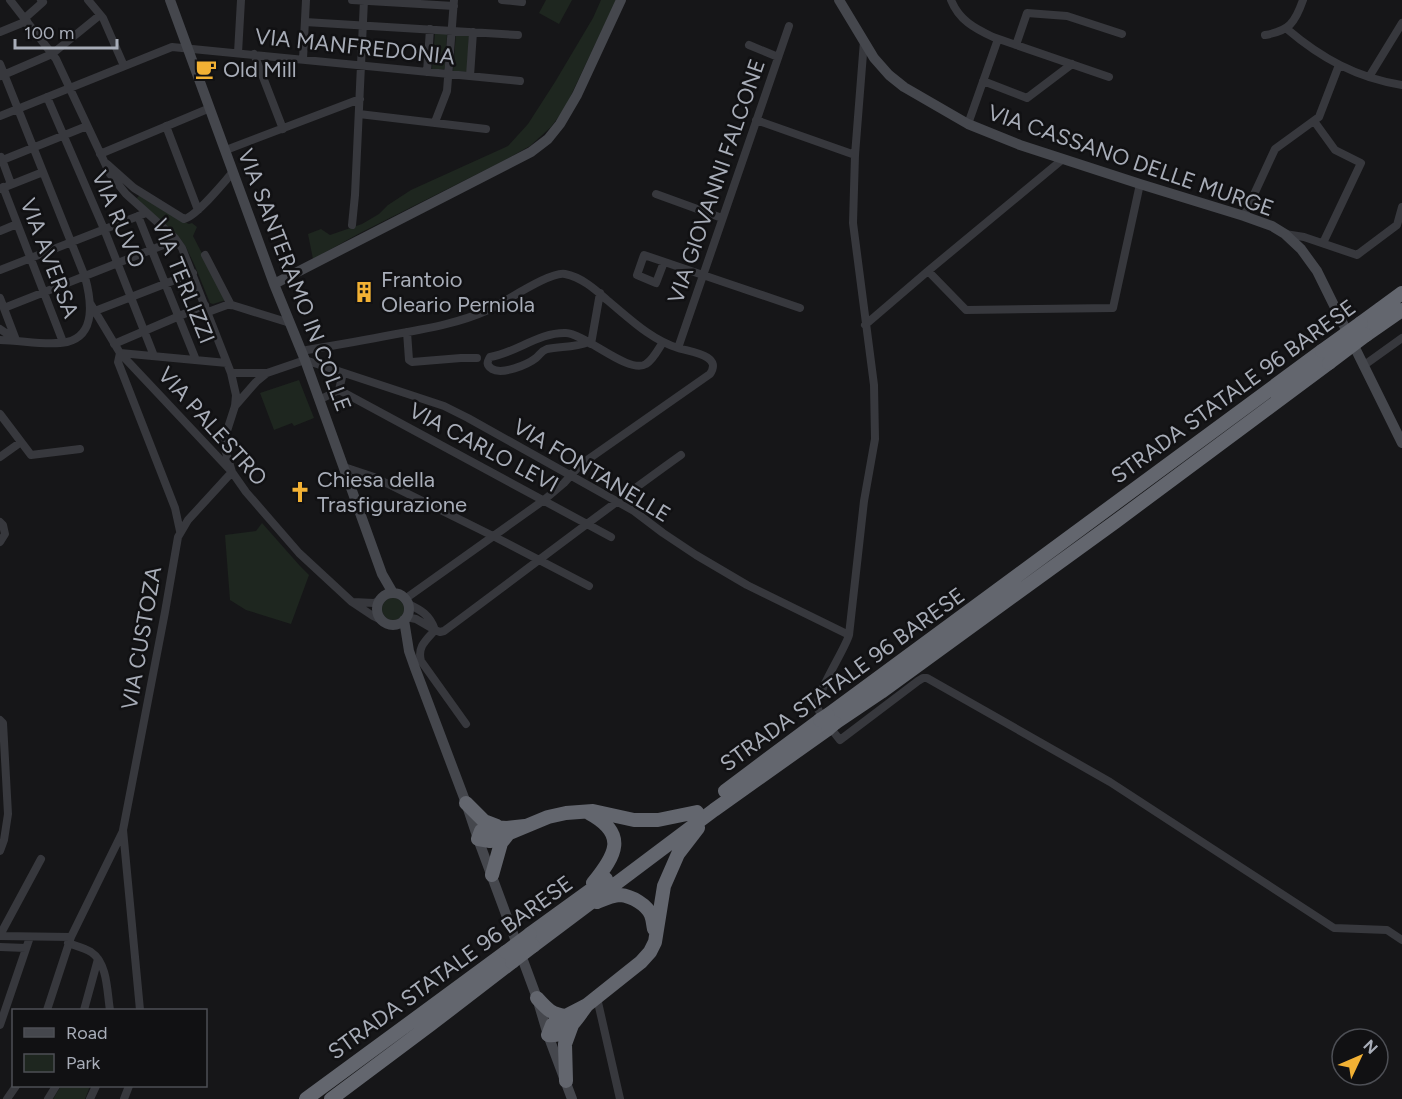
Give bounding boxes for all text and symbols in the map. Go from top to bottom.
scale bar [15,12,117,50]
text: 100 m [24,22,74,44]
street label: VIA MANFREDONIA [254,23,456,70]
street label: VIA GIOVANNI FALCONE [662,55,771,307]
place label: Old Mill [223,56,297,83]
cafe icon: Old Mill [194,57,218,81]
street label: VIA CASSANO DELLE MURGE [984,99,1277,222]
street label: VIA SANTERAMO IN COLLE [232,145,357,415]
street label: VIA RUVO [86,167,151,272]
street label: VIA AVERSA [14,195,85,322]
street label: VIA TERLIZZI [146,215,221,347]
place label: Frantoio Oleario Perniola [381,266,535,318]
building icon: Frantoio Oleario Perniola [352,280,376,304]
street label: STRADA STATALE 96 BARESE [1106,293,1361,489]
street label: VIA PALESTRO [152,362,273,491]
street label: VIA CARLO LEVI [404,397,563,498]
street label: VIA FONTANELLE [508,413,675,528]
place label: Chiesa della Trasfigurazione [317,466,467,518]
church icon: Chiesa della Trasfigurazione [288,480,312,504]
street label: VIA CUSTOZA [116,564,167,712]
street label: STRADA STATALE 96 BARESE [715,581,970,777]
street label: STRADA STATALE 96 BARESE [323,869,578,1065]
legend [12,1009,207,1087]
text: Road [66,1022,107,1044]
north arrow [1330,1027,1390,1087]
text: N [1359,1036,1382,1058]
text: Park [66,1052,101,1074]

